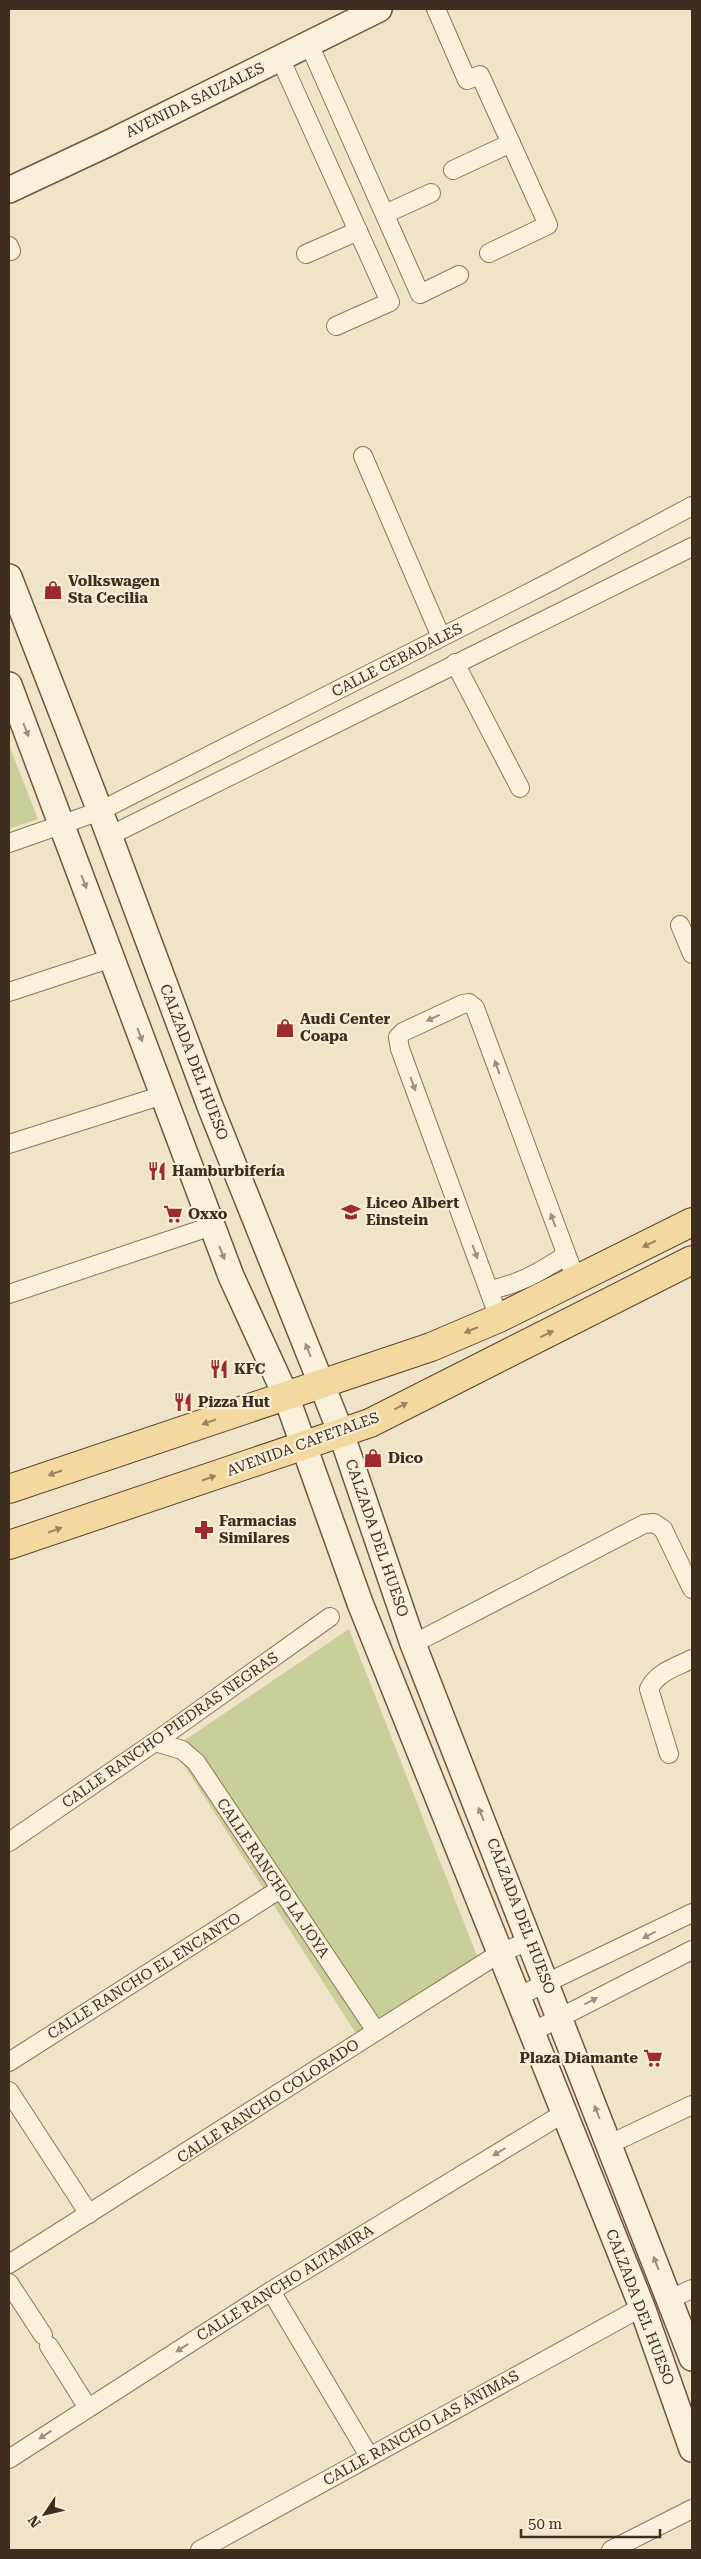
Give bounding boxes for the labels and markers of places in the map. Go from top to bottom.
place label: Volkswagen Sta Cecilia [68,572,160,607]
shop icon: Volkswagen Sta Cecilia [42,579,64,601]
place label: Audi Center Coapa [300,1010,391,1045]
shop icon: Audi Center Coapa [274,1017,296,1039]
restaurant icon: Hamburbifería [146,1160,168,1182]
place label: Hamburbifería [172,1162,285,1180]
place label: Liceo Albert Einstein [366,1194,459,1229]
school or university icon: Liceo Albert Einstein [340,1201,362,1223]
supermarket icon: Oxxo [162,1203,184,1225]
place label: Oxxo [188,1205,228,1223]
restaurant icon: KFC [208,1358,230,1380]
place label: KFC [234,1360,266,1378]
restaurant icon: Pizza Hut [172,1391,194,1413]
place label: Pizza Hut [198,1393,270,1411]
shop icon: Dico [362,1447,384,1469]
place label: Dico [388,1449,424,1467]
place label: Farmacias Similares [219,1512,297,1547]
pharmacy icon: Farmacias Similares [193,1519,215,1541]
supermarket icon: Plaza Diamante [642,2047,664,2069]
place label: Plaza Diamante [520,2049,638,2067]

